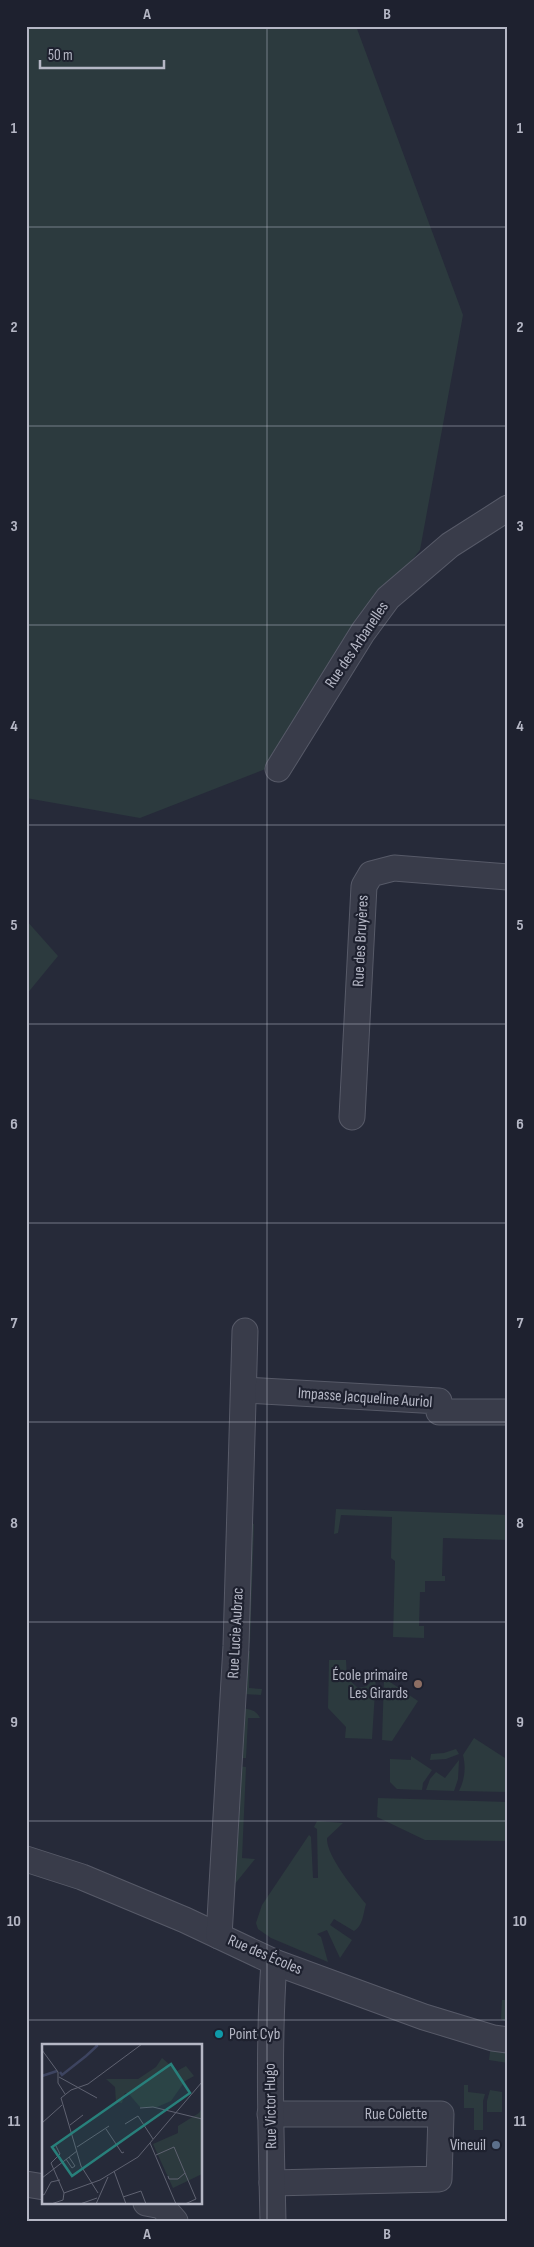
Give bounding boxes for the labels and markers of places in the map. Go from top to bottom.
place label: École primaire Les Girards [332,1666,408,1703]
marker: École primaire Les Girards [412,1678,424,1690]
place label: Point Cyb [229,2025,280,2044]
marker: Point Cyb [213,2028,225,2040]
place label: Vineuil [450,2136,486,2155]
marker: Vineuil [490,2139,502,2151]

